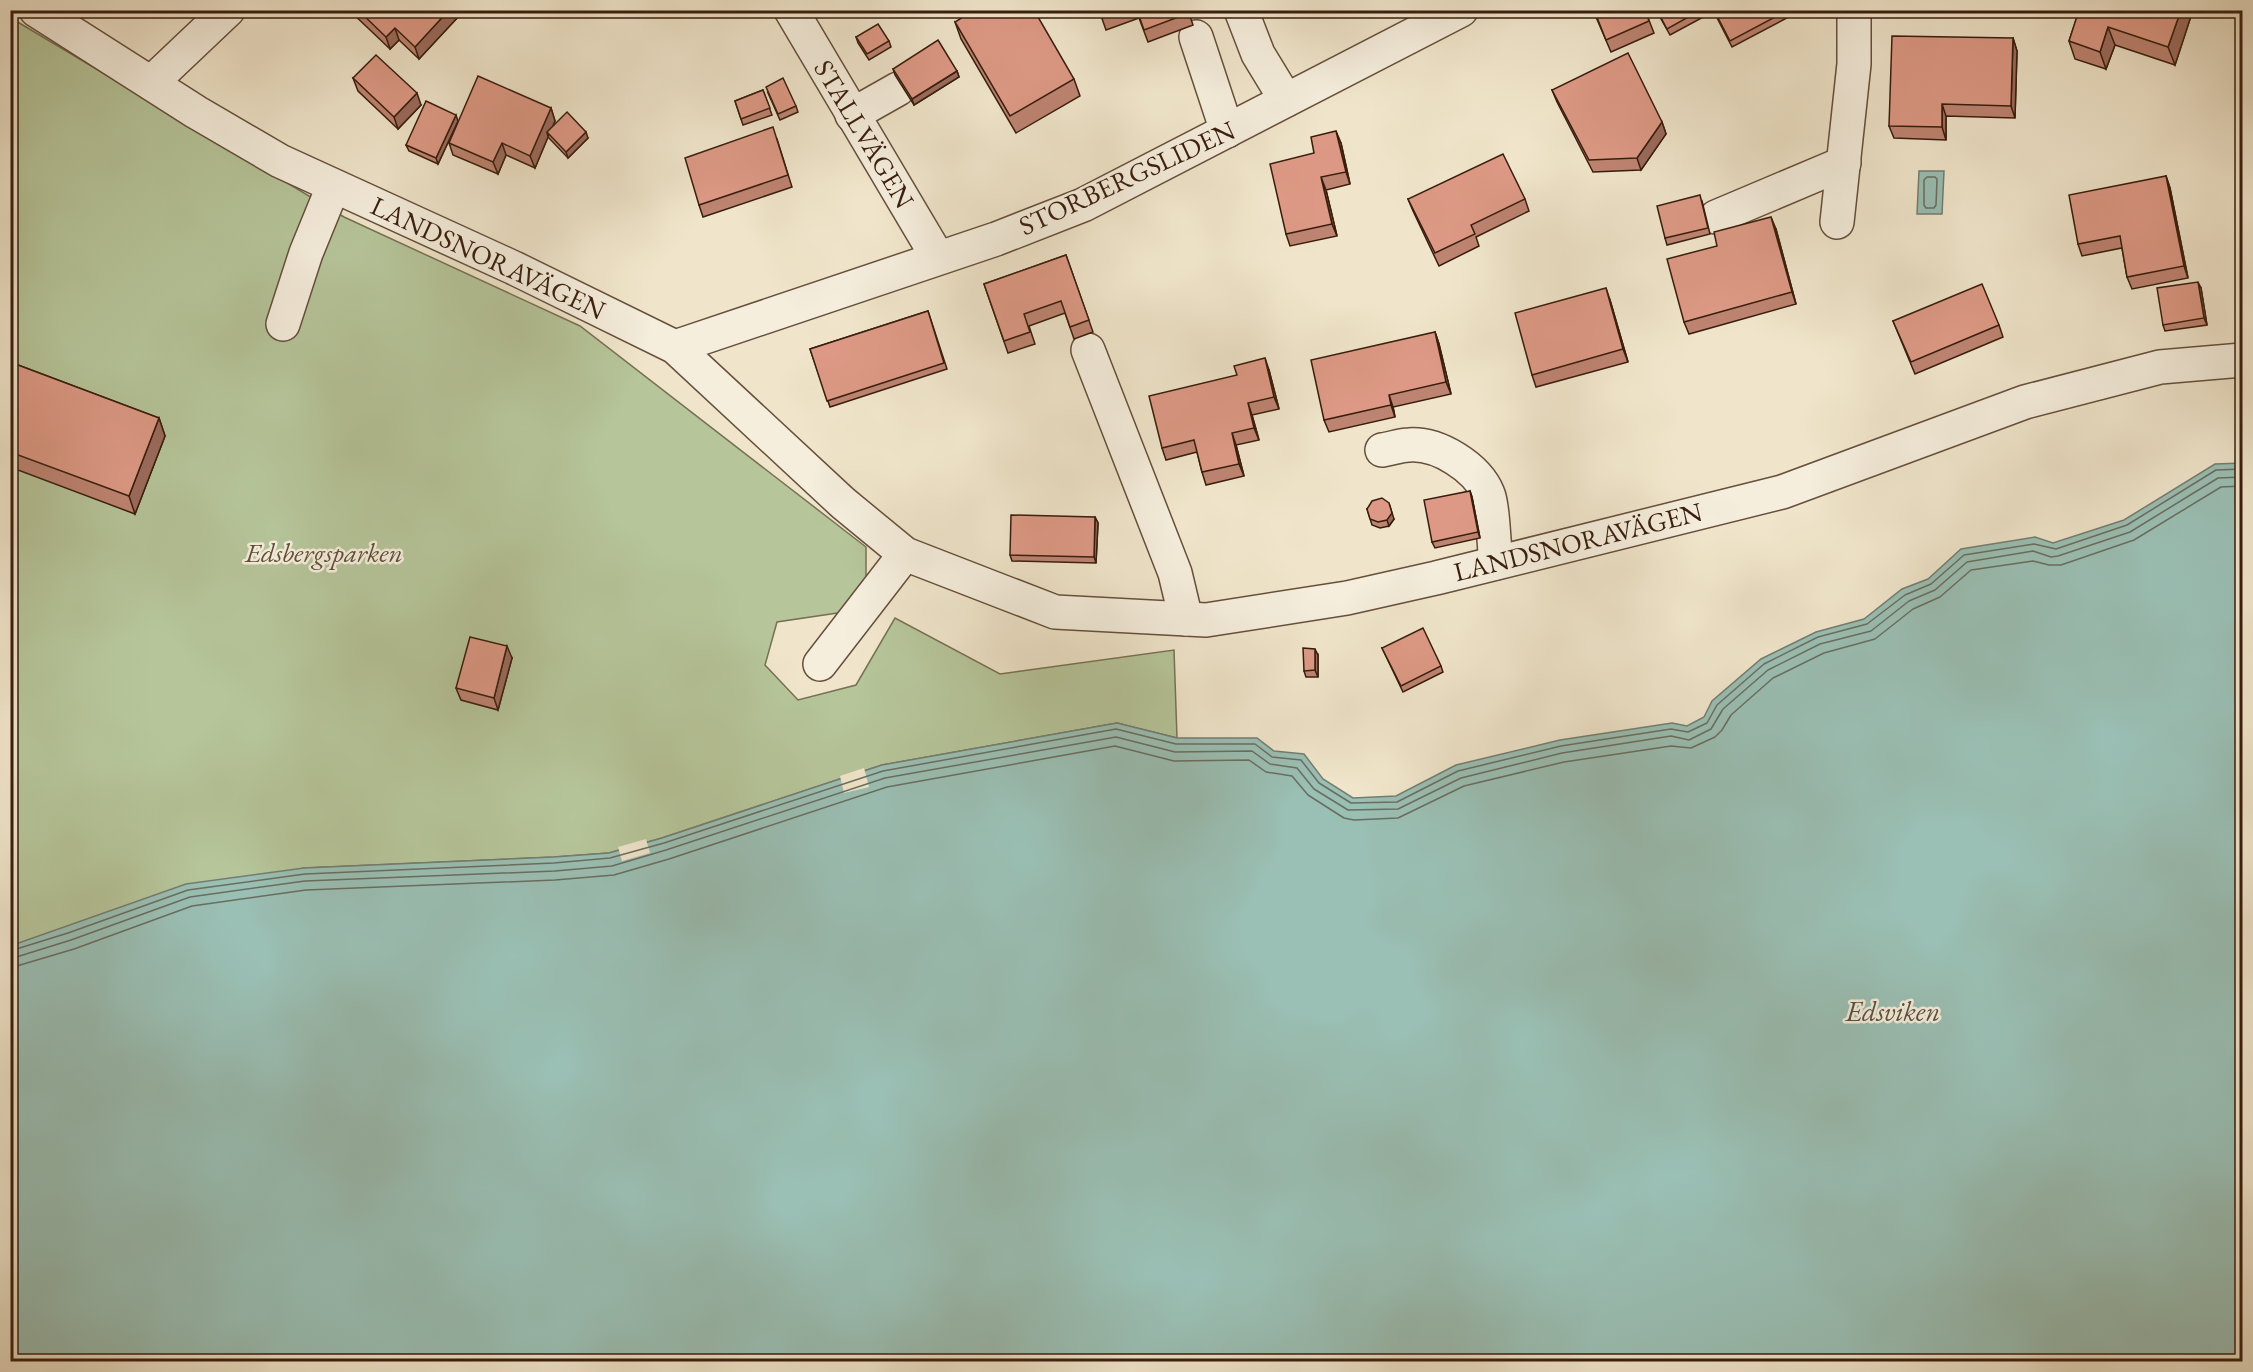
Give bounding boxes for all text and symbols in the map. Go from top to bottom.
street label: STALLVÄGEN [806,53,923,215]
street label: STORBERGSLIDEN [1013,112,1241,243]
street label: LANDSNORAVÄGEN [365,188,612,328]
street label: LANDSNORAVÄGEN [1450,494,1706,589]
park label: Edsbergsparken [244,535,403,570]
water label: Edsviken [1845,993,1940,1029]

